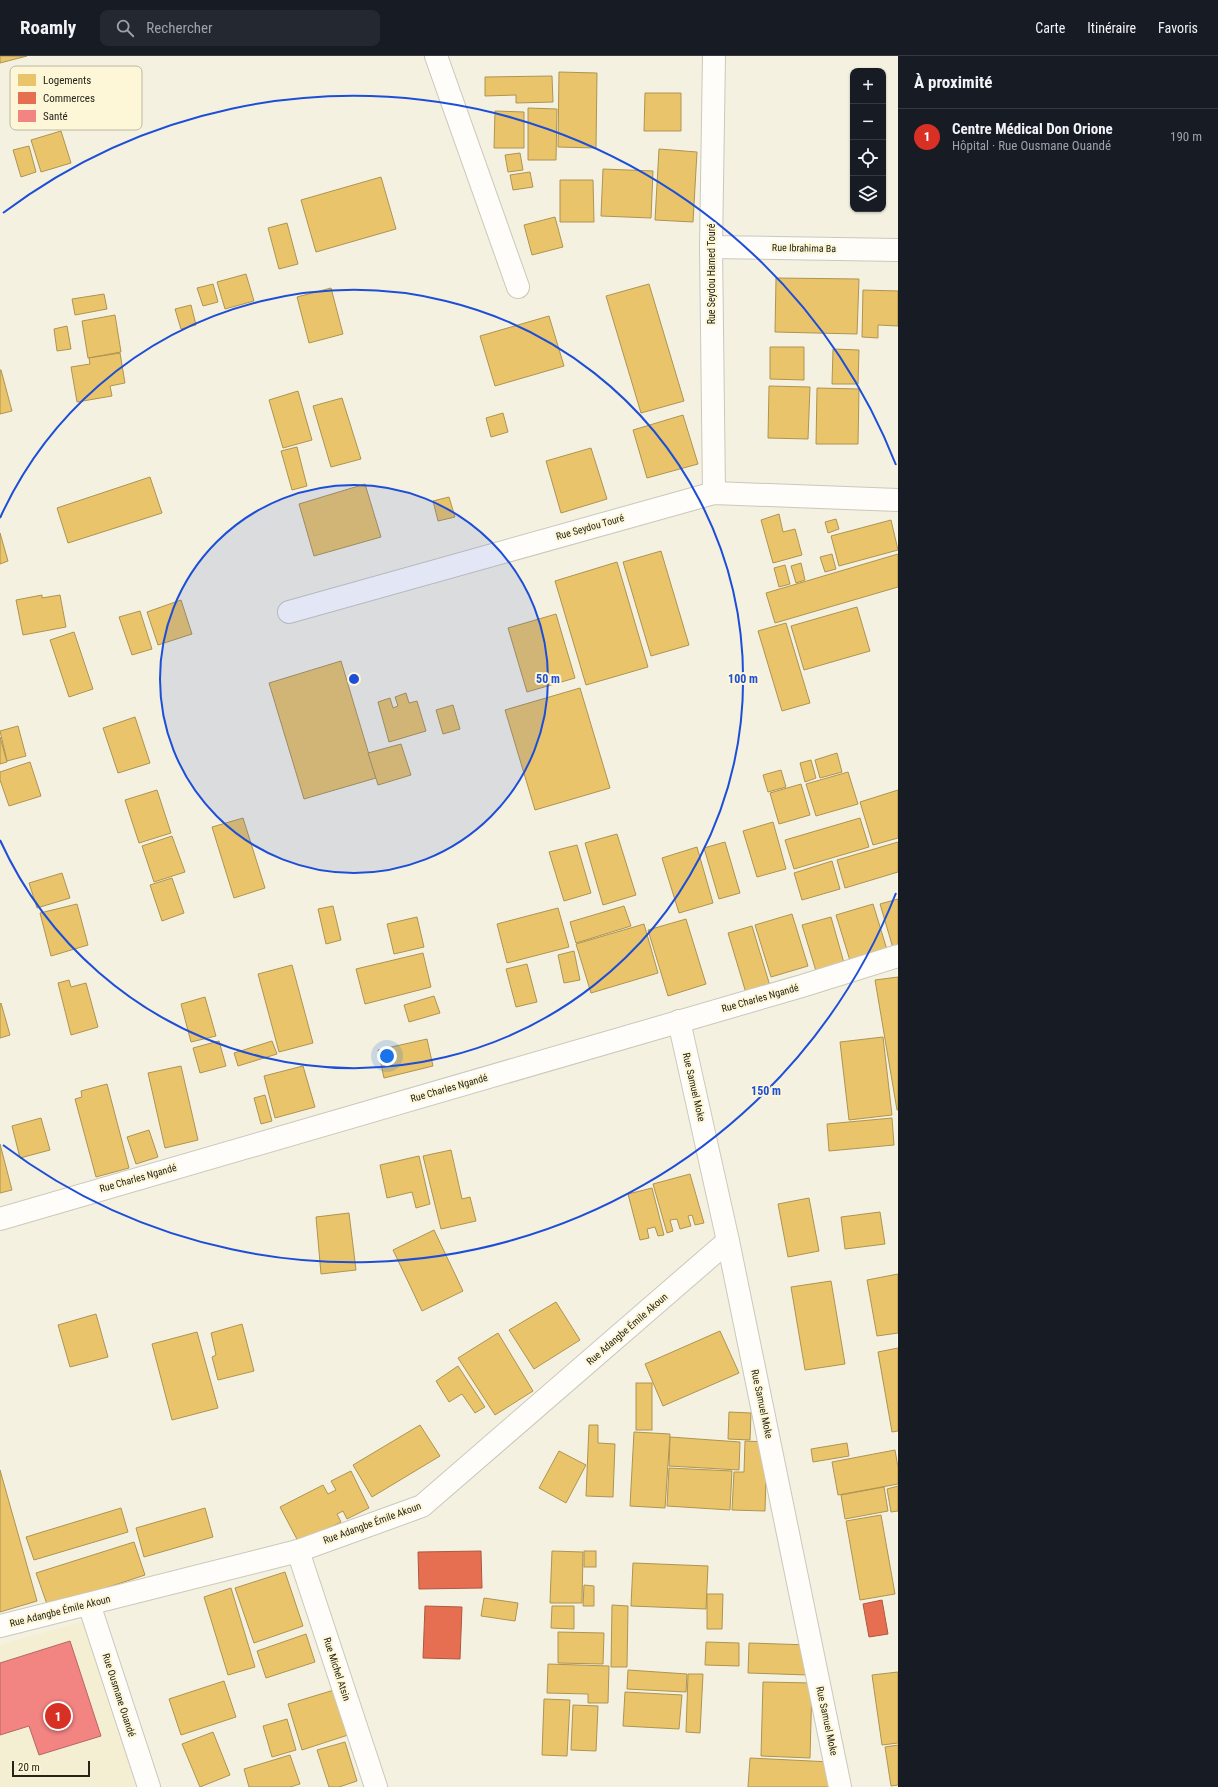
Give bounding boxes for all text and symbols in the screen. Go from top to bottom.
search box [100,10,380,46]
text: Roamly [20,16,76,39]
icon: search [114,17,136,39]
text: Rechercher [146,19,213,37]
text: Carte [1035,20,1065,36]
text: Itinéraire [1087,20,1136,36]
text: Favoris [1158,20,1198,36]
legend [10,66,142,130]
map controls [850,68,886,212]
button: + [850,68,886,104]
text: À proximité [914,72,992,92]
text: Logements [43,74,91,87]
text: Commerces [43,92,95,105]
button: − [850,104,886,140]
text: Santé [43,110,68,123]
text: Centre Médical Don Orione [952,120,1113,138]
text: 1 [924,129,930,144]
text: 190 m [1170,129,1202,144]
text: Hôpital · Rue Ousmane Ouandé [952,138,1111,153]
button: locate [850,140,886,176]
button: layers [850,176,886,212]
street label: Rue Seydou Hamed Touré [706,223,717,324]
street label: Rue Ibrahima Ba [772,242,836,254]
street label: Rue Seydou Touré [555,512,626,542]
centre of rings [347,672,361,686]
text: 50 m [536,672,560,686]
text: 100 m [728,672,758,686]
street label: Rue Charles Ngandé [720,982,800,1014]
your location [377,1046,397,1066]
street label: Rue Samuel Moke [681,1051,707,1123]
street label: Rue Charles Ngandé [409,1072,489,1104]
text: 150 m [751,1084,781,1098]
street label: Rue Charles Ngandé [98,1162,178,1194]
street label: Rue Adangbe Émile Akoun [584,1290,670,1367]
street label: Rue Samuel Moke [749,1368,775,1440]
street label: Rue Adangbe Émile Akoun [321,1499,423,1546]
street label: Rue Adangbe Émile Akoun [8,1592,112,1629]
street label: Rue Michel Atsin [322,1636,352,1702]
street label: Rue Ousmane Ouandé [100,1652,138,1738]
street label: Rue Samuel Moke [814,1685,840,1757]
pin: 1 [45,1701,71,1731]
scale bar [12,1759,90,1778]
text: 20 m [18,1761,40,1774]

